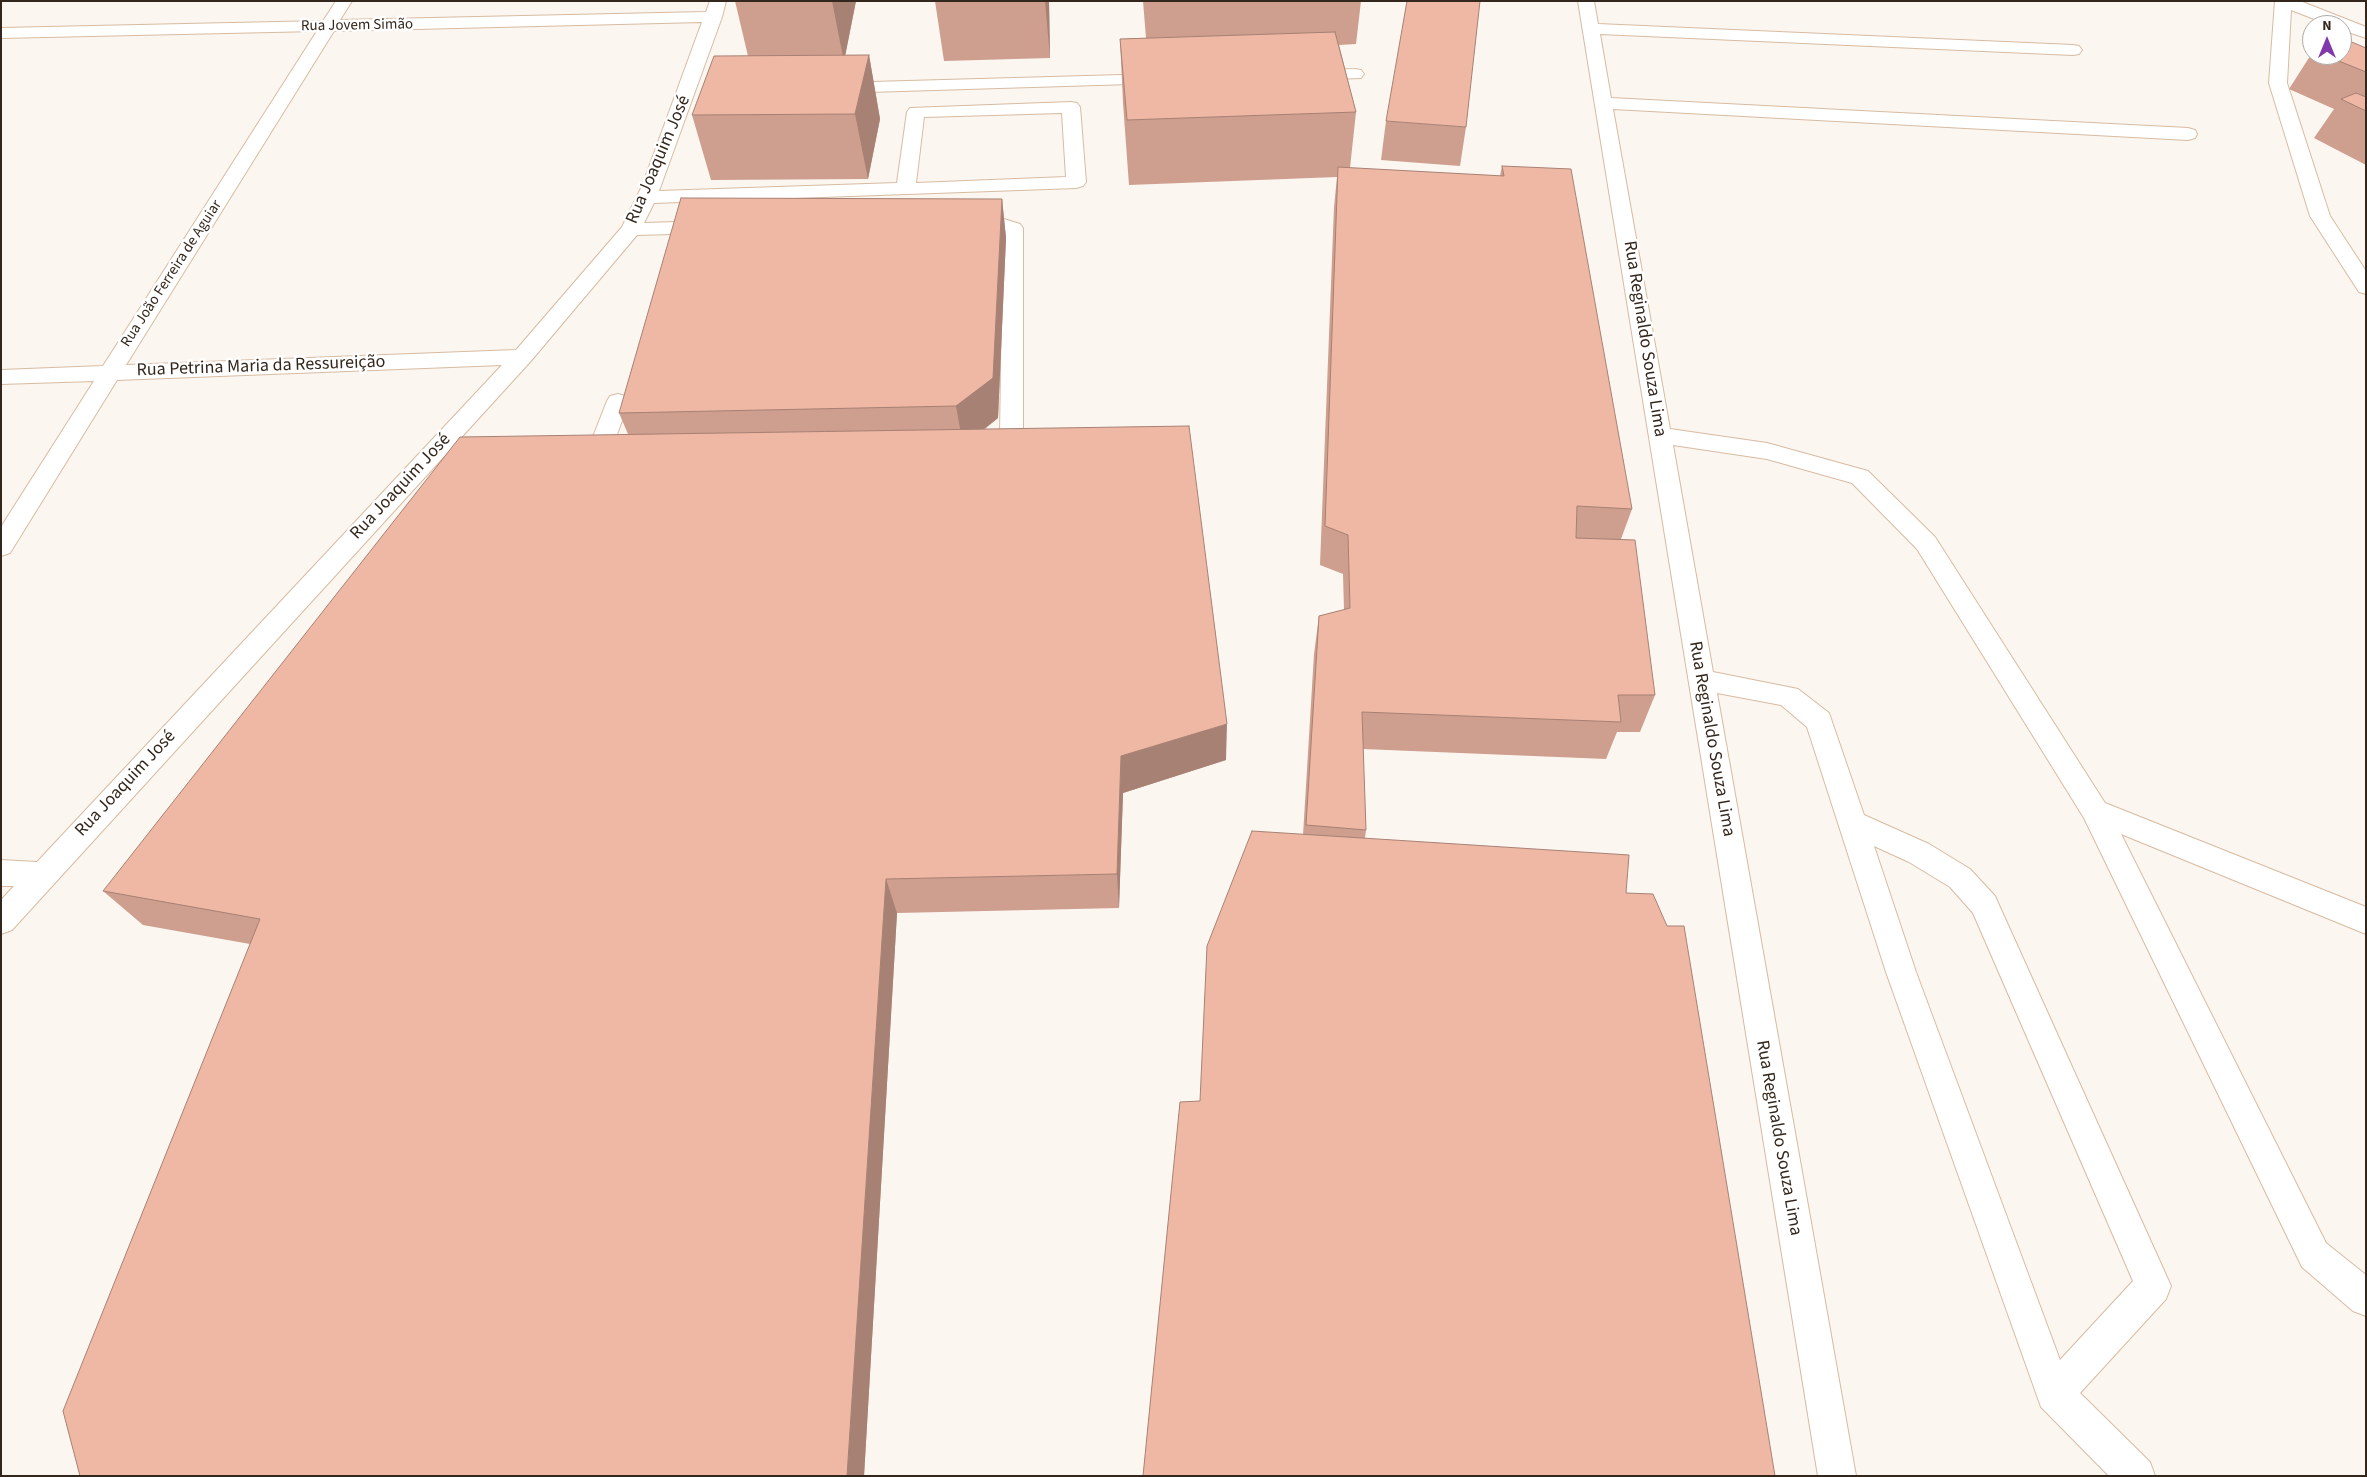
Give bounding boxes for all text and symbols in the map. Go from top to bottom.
north arrow [2302,15,2352,65]
street label: Rua Jovem Simão [301,16,413,36]
text: N [2322,16,2332,36]
street label: Rua Joaquim José [622,93,696,227]
street label: Rua João Ferreira de Aguiar [118,197,226,351]
street label: Rua Reginaldo Souza Lima [1618,239,1670,439]
street label: Rua Petrina Maria da Ressureição [136,352,386,382]
street label: Rua Joaquim José [346,429,456,545]
street label: Rua Reginaldo Souza Lima [1683,640,1739,838]
street label: Rua Joaquim José [71,726,181,842]
street label: Rua Reginaldo Souza Lima [1750,1039,1806,1237]

